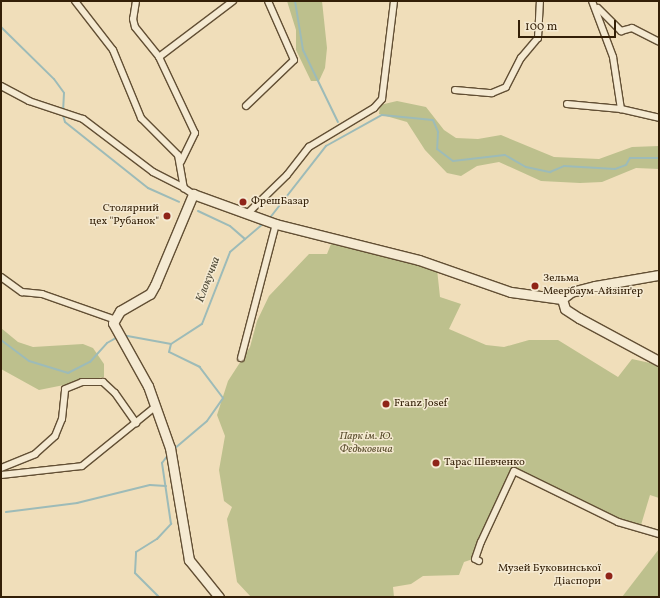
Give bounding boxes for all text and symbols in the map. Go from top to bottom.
scale bar [520,12,618,38]
text: 100 m [525,19,557,35]
place label: ФрешБазар [251,195,309,209]
marker: ФрешБазар [238,197,248,207]
place label: Столярний цех "Рубанок" [89,203,159,229]
marker: Столярний цех "Рубанок" [162,211,172,221]
water label: Клокучка [194,255,224,305]
place label: Зельма Меербаум-Айзінґер [543,273,643,299]
marker: Зельма Меербаум-Айзінґер [530,281,540,291]
place label: Franz Josef [394,397,447,411]
marker: Franz Josef [381,399,391,409]
park label: Парк ім. Ю. Федьковича [339,431,393,457]
place label: Тарас Шевченко [444,456,525,470]
marker: Тарас Шевченко [431,458,441,468]
place label: Музей Буковинської Діаспори [498,563,601,589]
marker: Музей Буковинської Діаспори [604,571,614,581]

